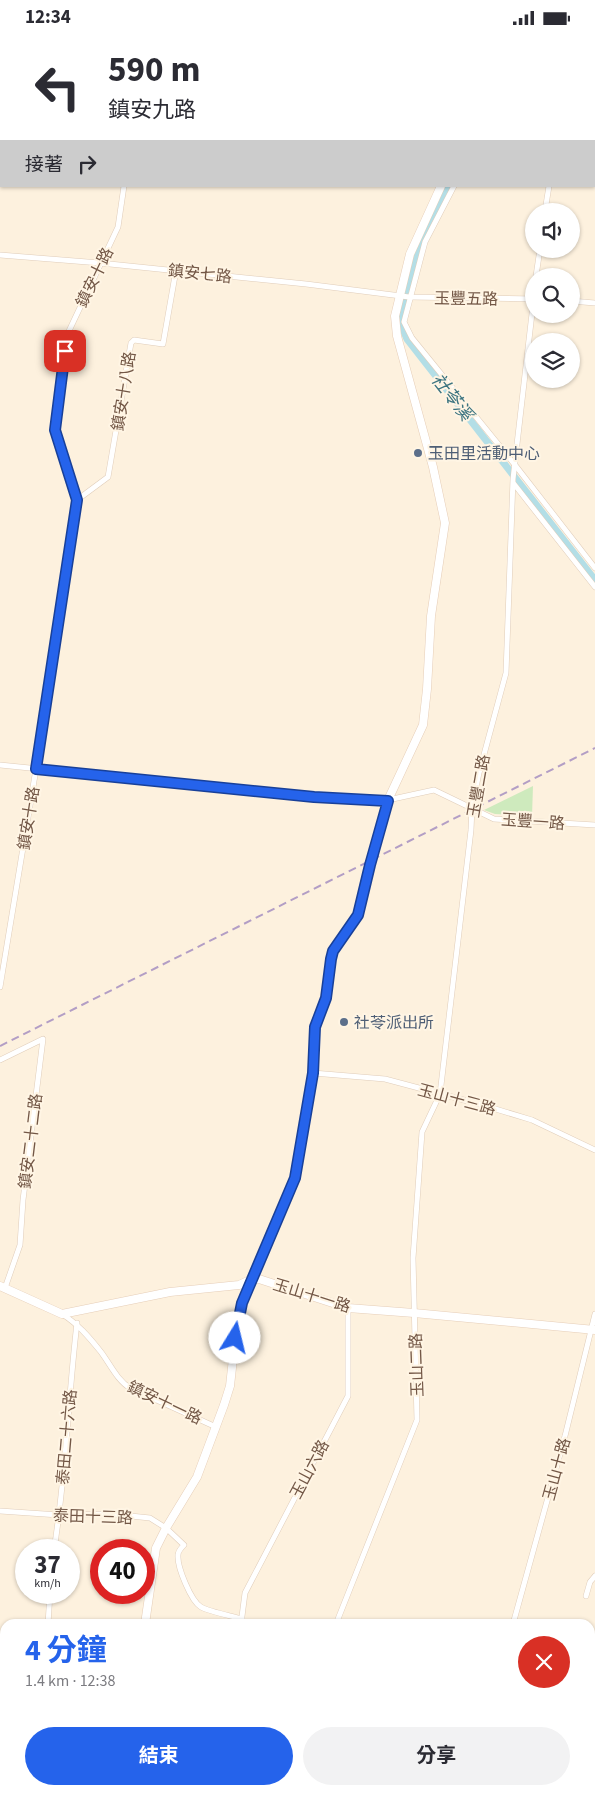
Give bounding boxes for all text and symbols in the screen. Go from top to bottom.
text: 12:34 [25,4,71,31]
text: 590 m [108,45,200,95]
icon: left [25,55,90,120]
text: 鎮安九路 [108,94,196,126]
icon: right [73,150,101,178]
text: 接著 [25,152,63,179]
map controls [525,203,580,388]
button: sound [525,203,580,258]
street label: 鎮安十路 [71,244,119,311]
street label: 鎮安七路 [167,260,233,288]
button: search [525,268,580,323]
street label: 玉豐五路 [434,287,498,311]
pin [44,330,86,372]
button: layers [525,333,580,388]
icon: arrive [51,337,79,365]
street label: 鎮安十八路 [107,350,141,432]
water label: 社苓溪 [425,368,480,429]
place label: 玉田里活動中心 [428,443,540,465]
marker: 玉田里活動中心 [412,447,424,459]
street label: 玉豐二路 [463,753,495,820]
street label: 鎮安十路 [13,785,45,851]
street label: 玉豐一路 [500,809,566,835]
place label: 社苓派出所 [354,1012,434,1034]
marker: 社苓派出所 [338,1016,350,1028]
street label: 玉山十三路 [415,1079,498,1121]
street label: 鎮安二十二路 [14,1092,48,1190]
street label: 玉山十一路 [270,1274,353,1318]
position arrow [208,1311,260,1363]
street label: 玉山二路 [405,1333,429,1397]
street label: 鎮安十一路 [124,1376,205,1430]
street label: 泰田二十六路 [52,1388,82,1486]
street label: 玉山十路 [538,1435,576,1503]
street label: 玉山六路 [285,1436,335,1503]
street label: 泰田十三路 [53,1505,133,1529]
speed limit sign: 40 [90,1539,155,1604]
text: 37 [34,1547,61,1583]
text: km/h [34,1575,61,1592]
text: 4 分鐘 [25,1629,107,1672]
button: close [518,1636,570,1688]
text: 1.4 km · 12:38 [25,1670,115,1692]
button: 結束 [25,1727,293,1785]
button: 分享 [303,1727,570,1785]

